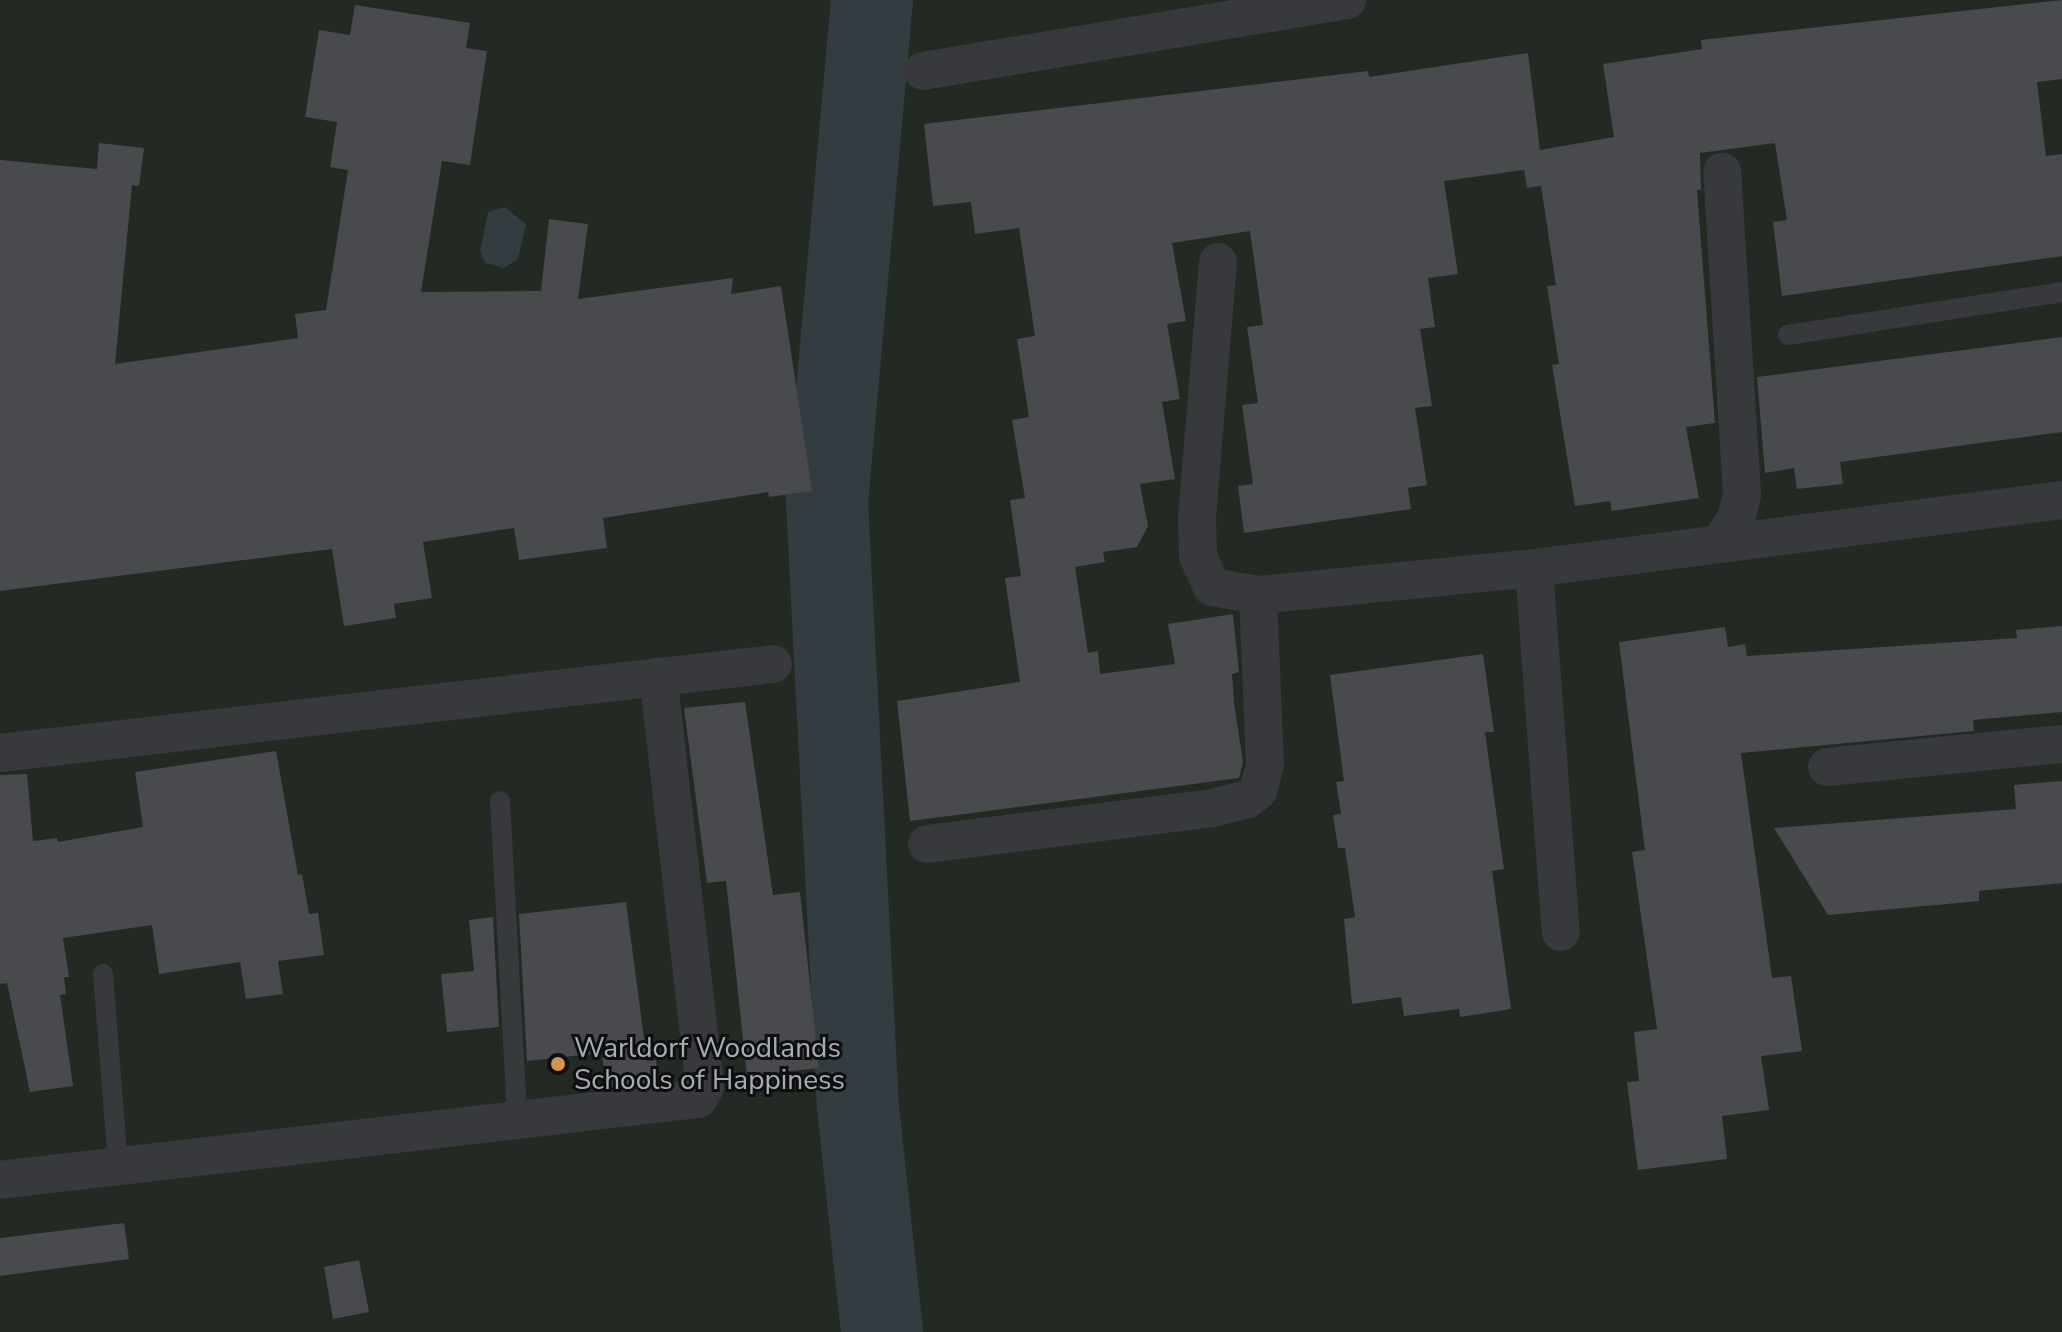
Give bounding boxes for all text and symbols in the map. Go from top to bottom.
place label: Warldorf Woodlands Schools of Happiness [574,1031,845,1097]
marker: Warldorf Woodlands Schools of Happiness [549,1055,567,1073]

